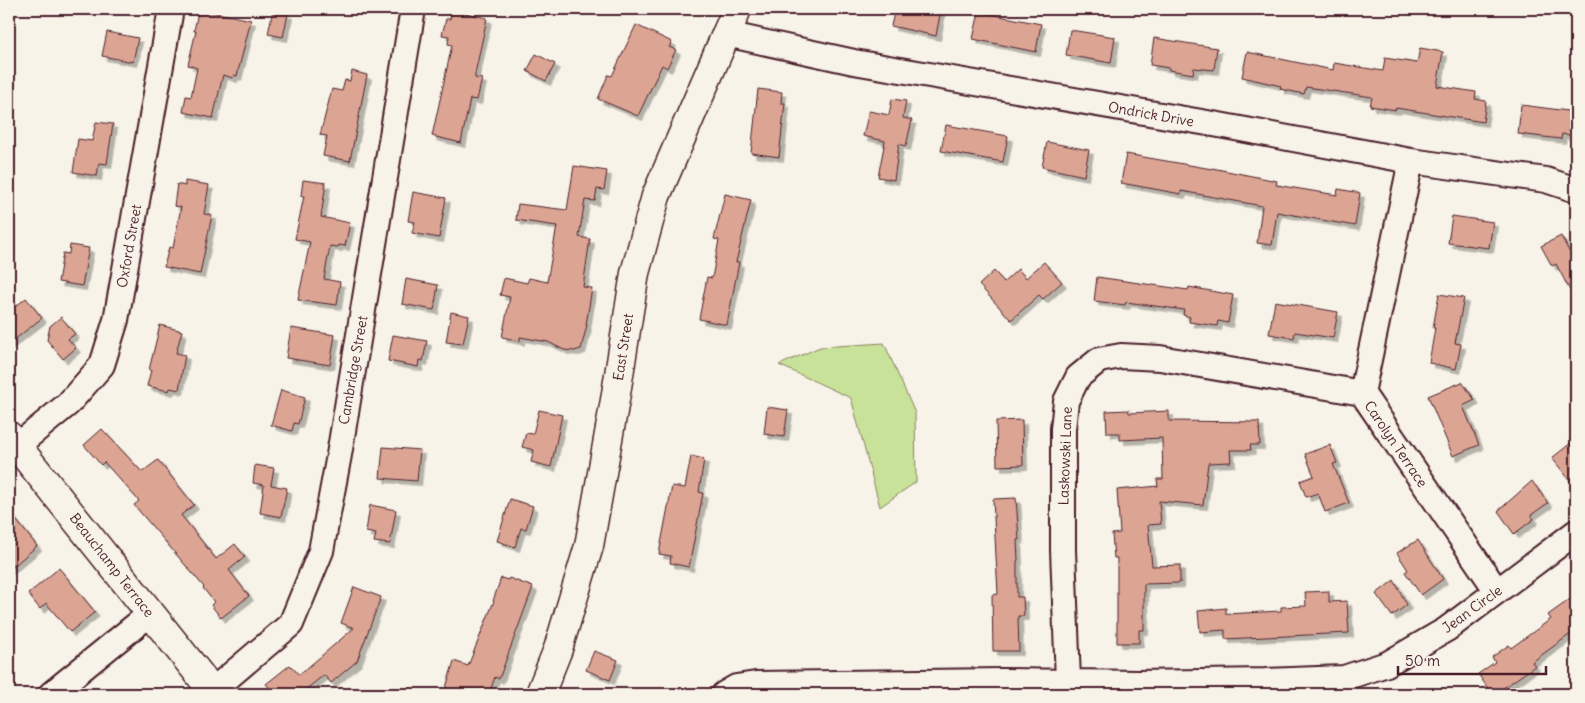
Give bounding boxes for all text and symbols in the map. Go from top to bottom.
street label: Ondrick Drive [1107,98,1195,130]
street label: Oxford Street [113,203,145,289]
street label: East Street [609,312,637,382]
street label: Cambridge Street [335,314,371,426]
street label: Carolyn Terrace [1360,397,1432,491]
street label: Laskowski Lane [1054,406,1076,506]
street label: Beauchamp Terrace [66,509,158,621]
street label: Jean Circle [1438,581,1506,637]
scale bar [1398,643,1545,675]
text: 50 m [1405,651,1440,670]

